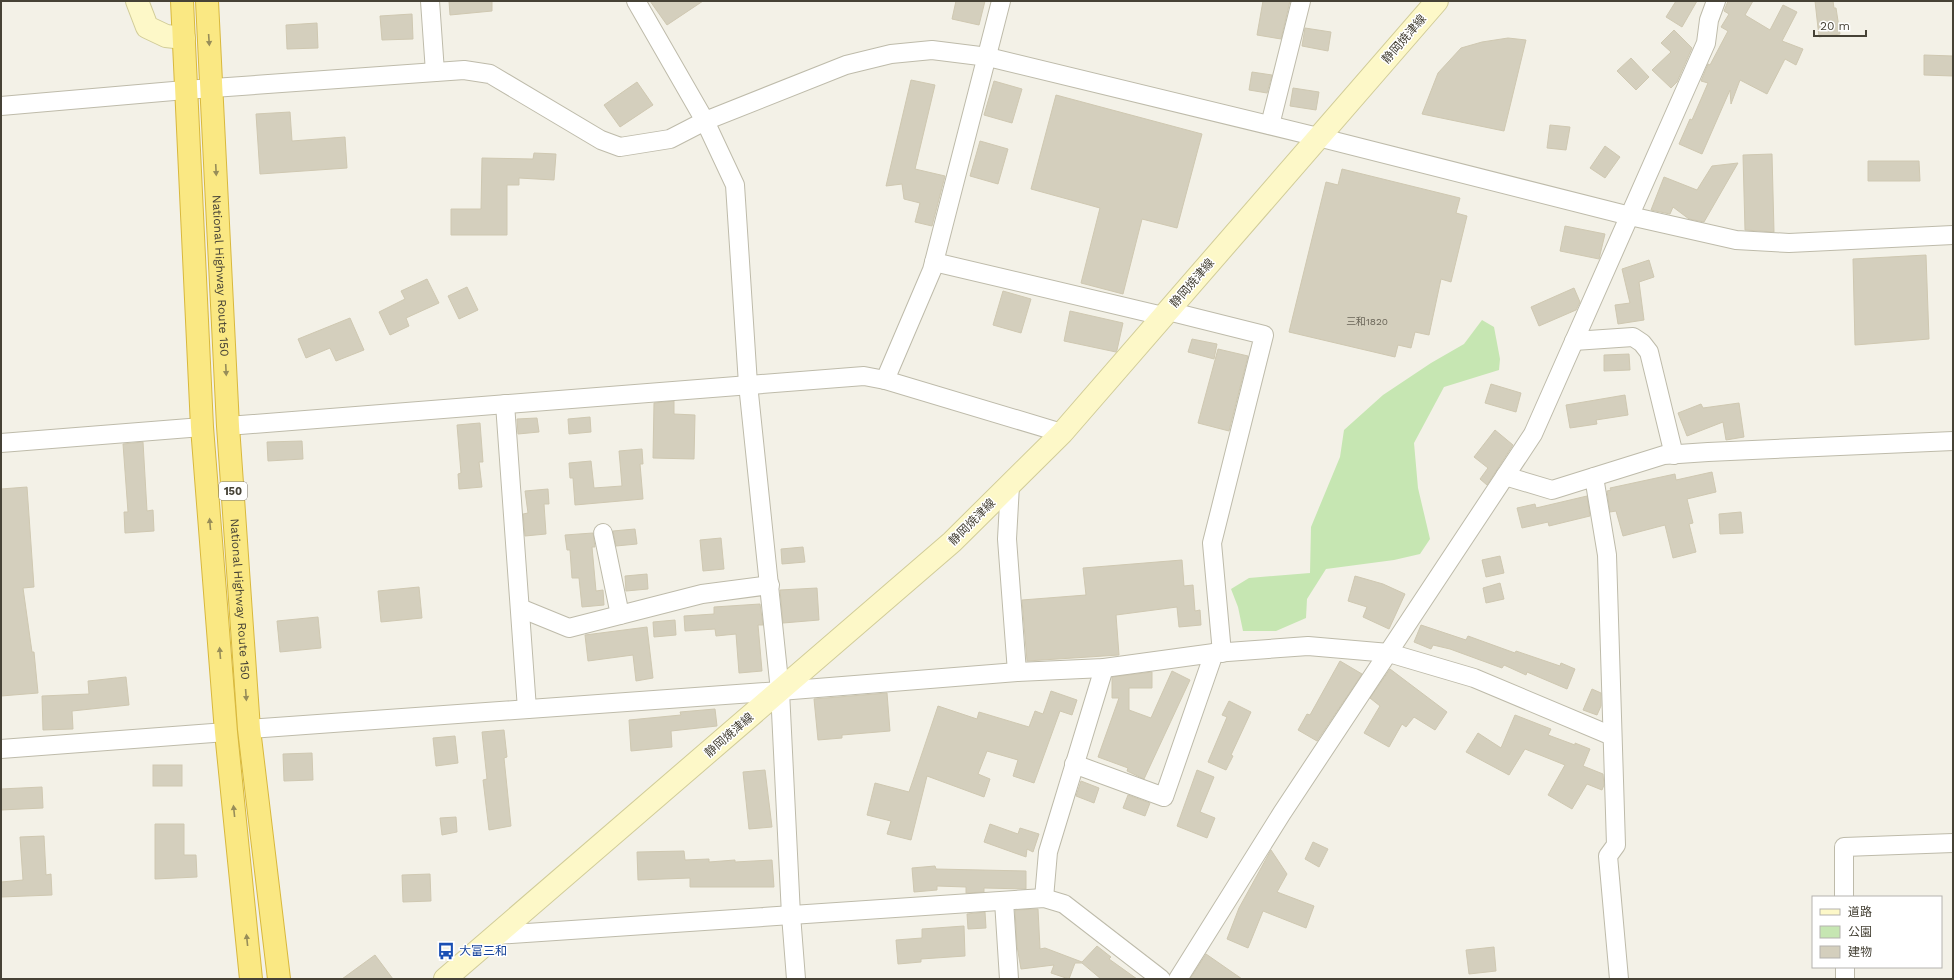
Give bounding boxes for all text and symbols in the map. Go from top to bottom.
street label: 静岡焼津線 [1379,12,1429,66]
scale bar [1814,12,1866,38]
text: 20 m [1820,19,1850,33]
one-way arrow [206,34,213,46]
one-way arrow [213,164,219,177]
street label: National Highway Route 150 [210,195,232,357]
street label: 静岡焼津線 [1167,256,1217,310]
house number: 三和1820 [1346,316,1388,327]
one-way arrow [222,364,229,376]
road number: 150 [219,482,247,500]
street label: 静岡焼津線 [946,496,998,548]
one-way arrow [206,518,213,530]
street label: National Highway Route 150 [227,518,253,680]
one-way arrow [217,647,224,659]
one-way arrow [243,689,250,701]
street label: 静岡焼津線 [702,710,756,760]
one-way arrow [231,805,238,817]
legend [1812,896,1942,968]
text: 道路 [1848,905,1872,919]
text: 公園 [1848,925,1872,939]
one-way arrow [244,934,250,946]
bus stop icon: 大富三和 [436,941,456,961]
place label: 大富三和 [459,944,507,958]
text: 建物 [1848,945,1872,959]

